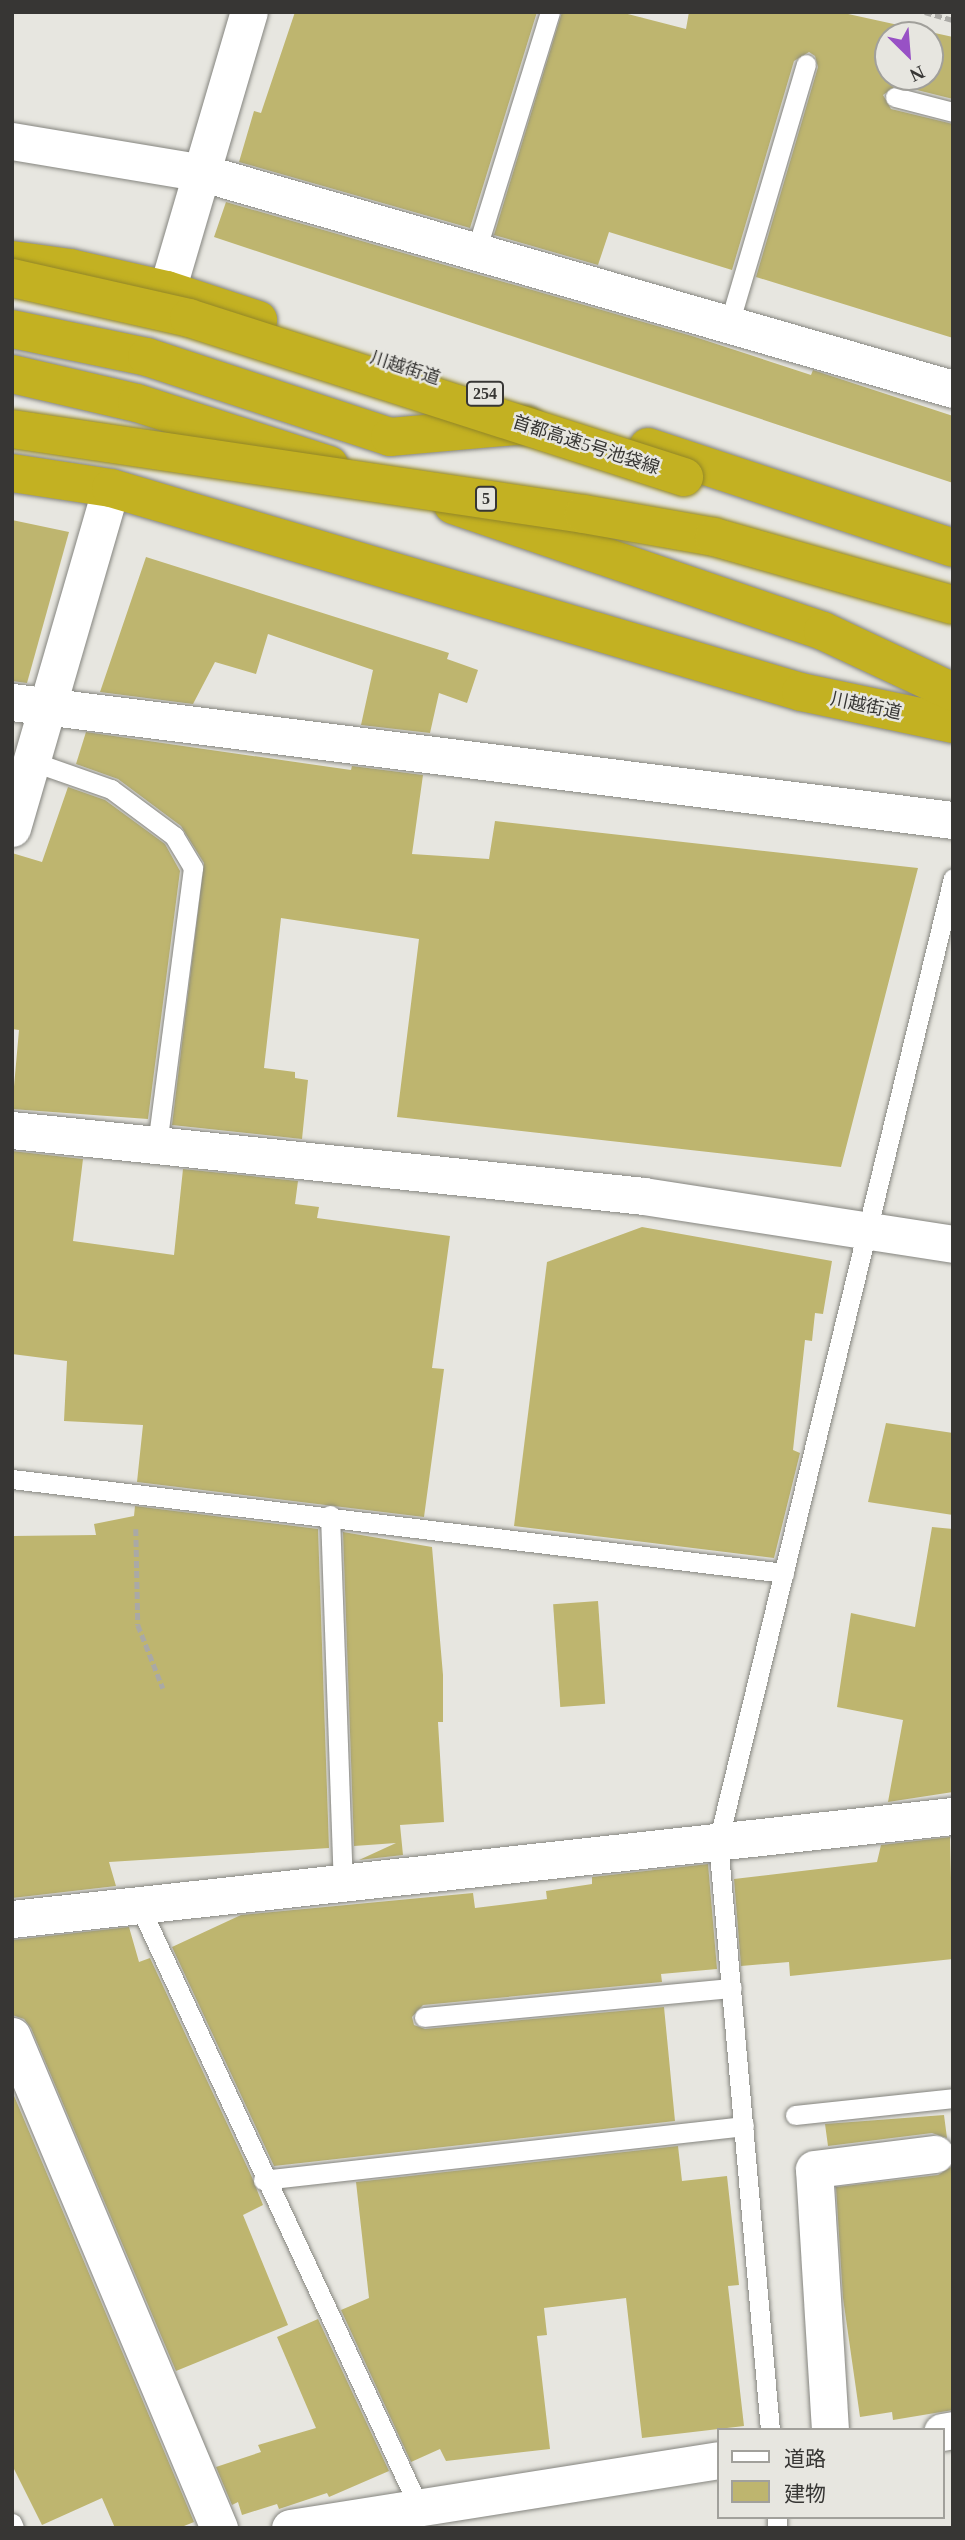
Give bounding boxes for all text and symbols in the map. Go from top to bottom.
north arrow [874,21,944,91]
text: N [907,61,928,86]
street label: 川越街道 [367,347,443,389]
road number: 254 [466,382,504,406]
street label: 首都高速5号池袋線 [510,411,662,479]
road number: 5 [474,486,498,512]
street label: 川越街道 [829,688,903,724]
legend [716,2428,944,2519]
text: 道路 [784,2447,826,2471]
text: 建物 [784,2482,826,2506]

